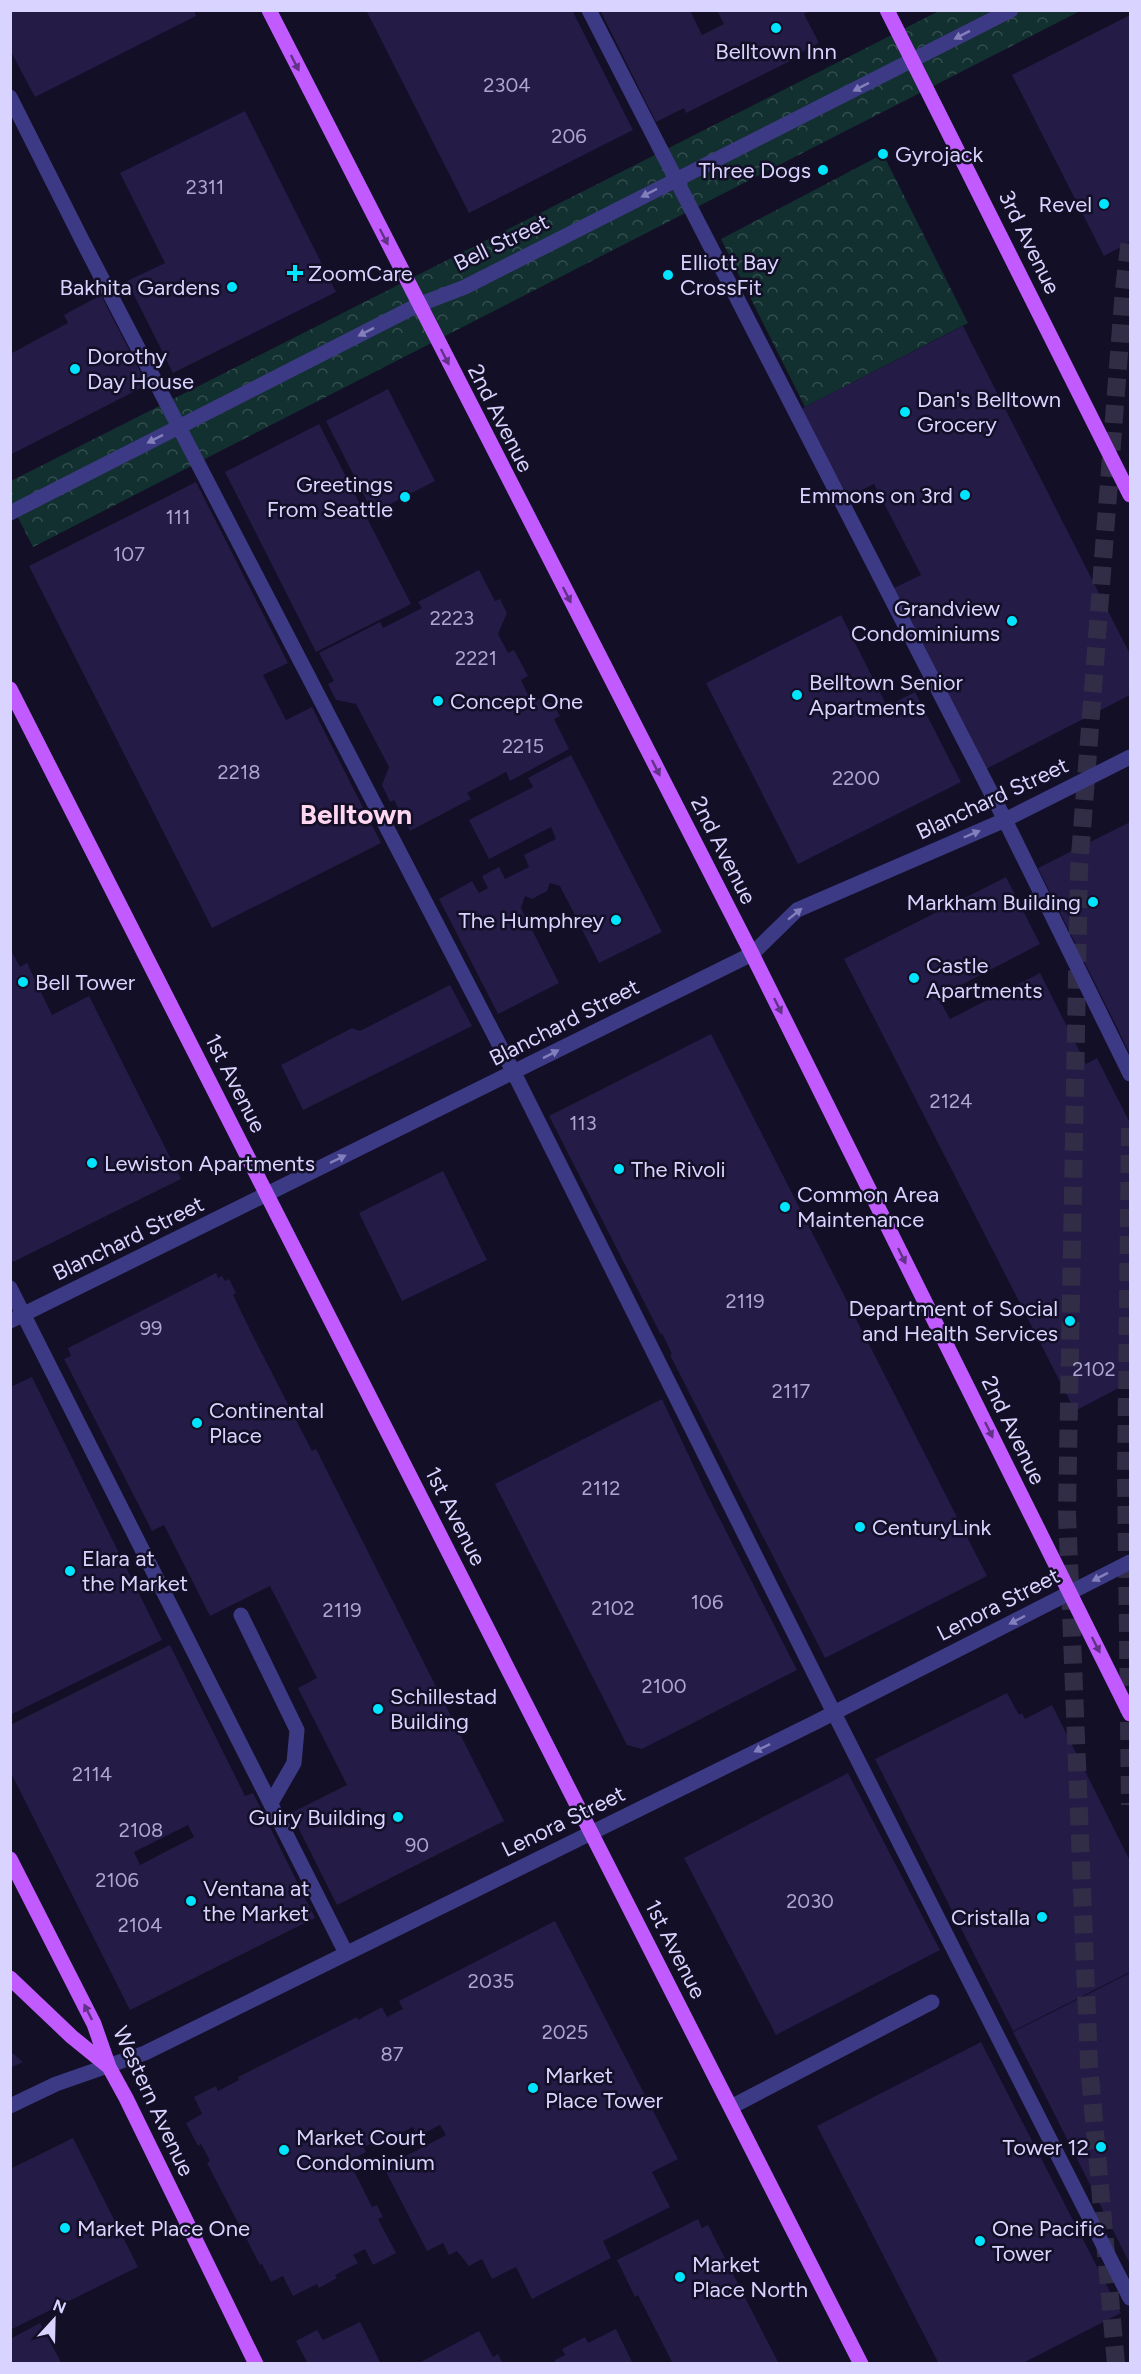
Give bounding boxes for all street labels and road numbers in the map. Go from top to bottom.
street label: 3rd Avenue [993,186,1066,299]
street label: Bell Street [449,208,553,277]
street label: 2nd Avenue [462,360,539,477]
street label: Blanchard Street [912,751,1072,845]
street label: 2nd Avenue [685,792,762,909]
street label: Blanchard Street [485,973,644,1072]
street label: 1st Avenue [199,1029,272,1137]
street label: Blanchard Street [48,1190,208,1287]
street label: 2nd Avenue [976,1372,1051,1489]
street label: 1st Avenue [419,1462,492,1570]
street label: Lenora Street [932,1562,1064,1647]
street label: Lenora Street [497,1780,629,1863]
street label: 1st Avenue [639,1895,712,2003]
street label: Western Avenue [107,2022,200,2180]

